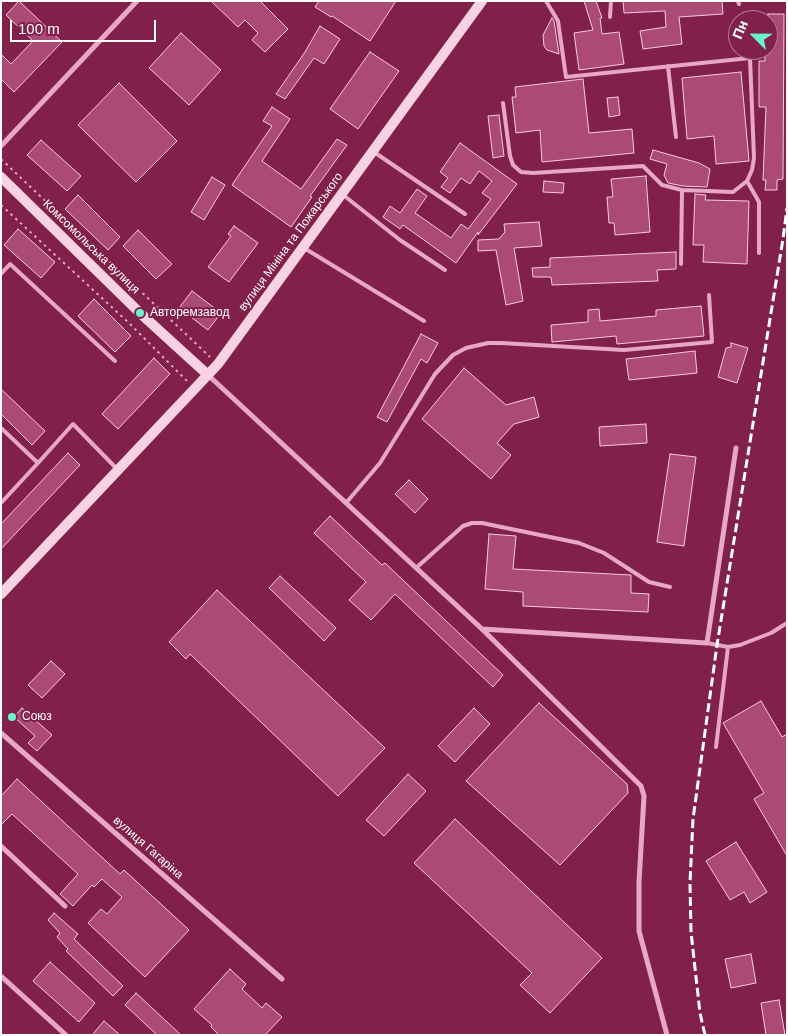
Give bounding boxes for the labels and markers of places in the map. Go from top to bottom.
place label: Авторемзавод [150,306,229,320]
marker: Авторемзавод [134,307,146,319]
place label: Союз [22,710,52,724]
marker: Союз [6,711,18,723]

